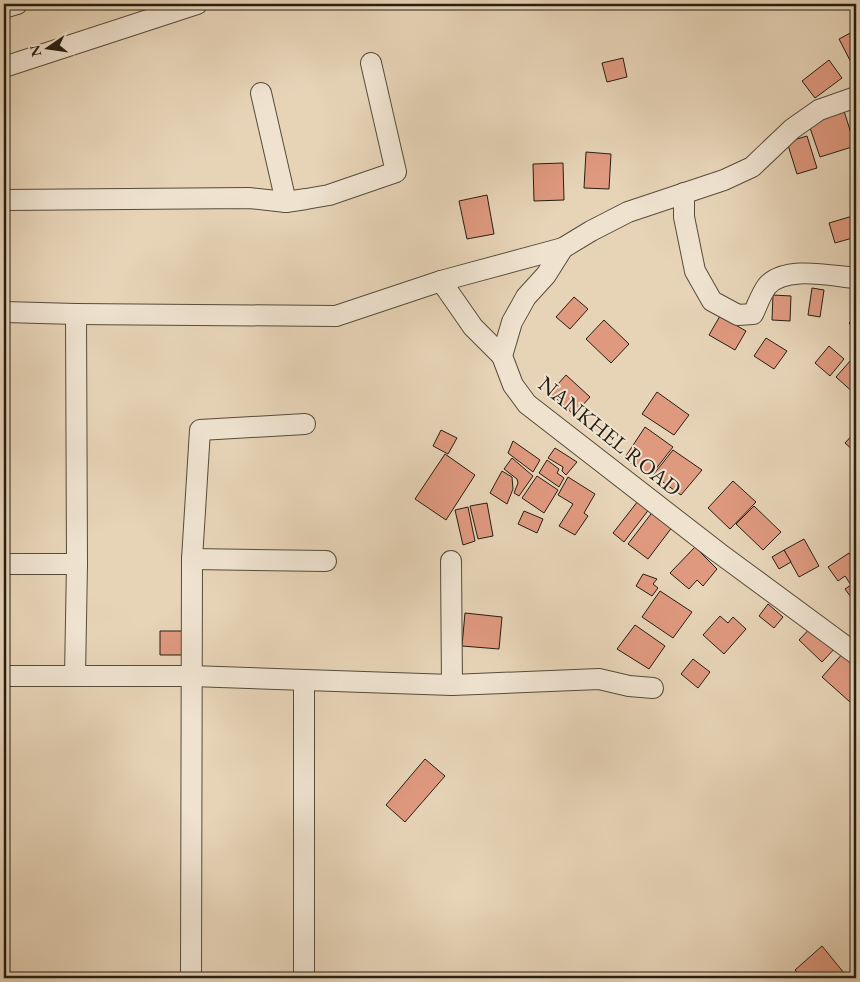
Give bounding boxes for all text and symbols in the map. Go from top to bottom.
north arrow [22,22,72,72]
text: N [25,43,45,58]
street label: NANKHEL ROAD [532,369,688,503]

